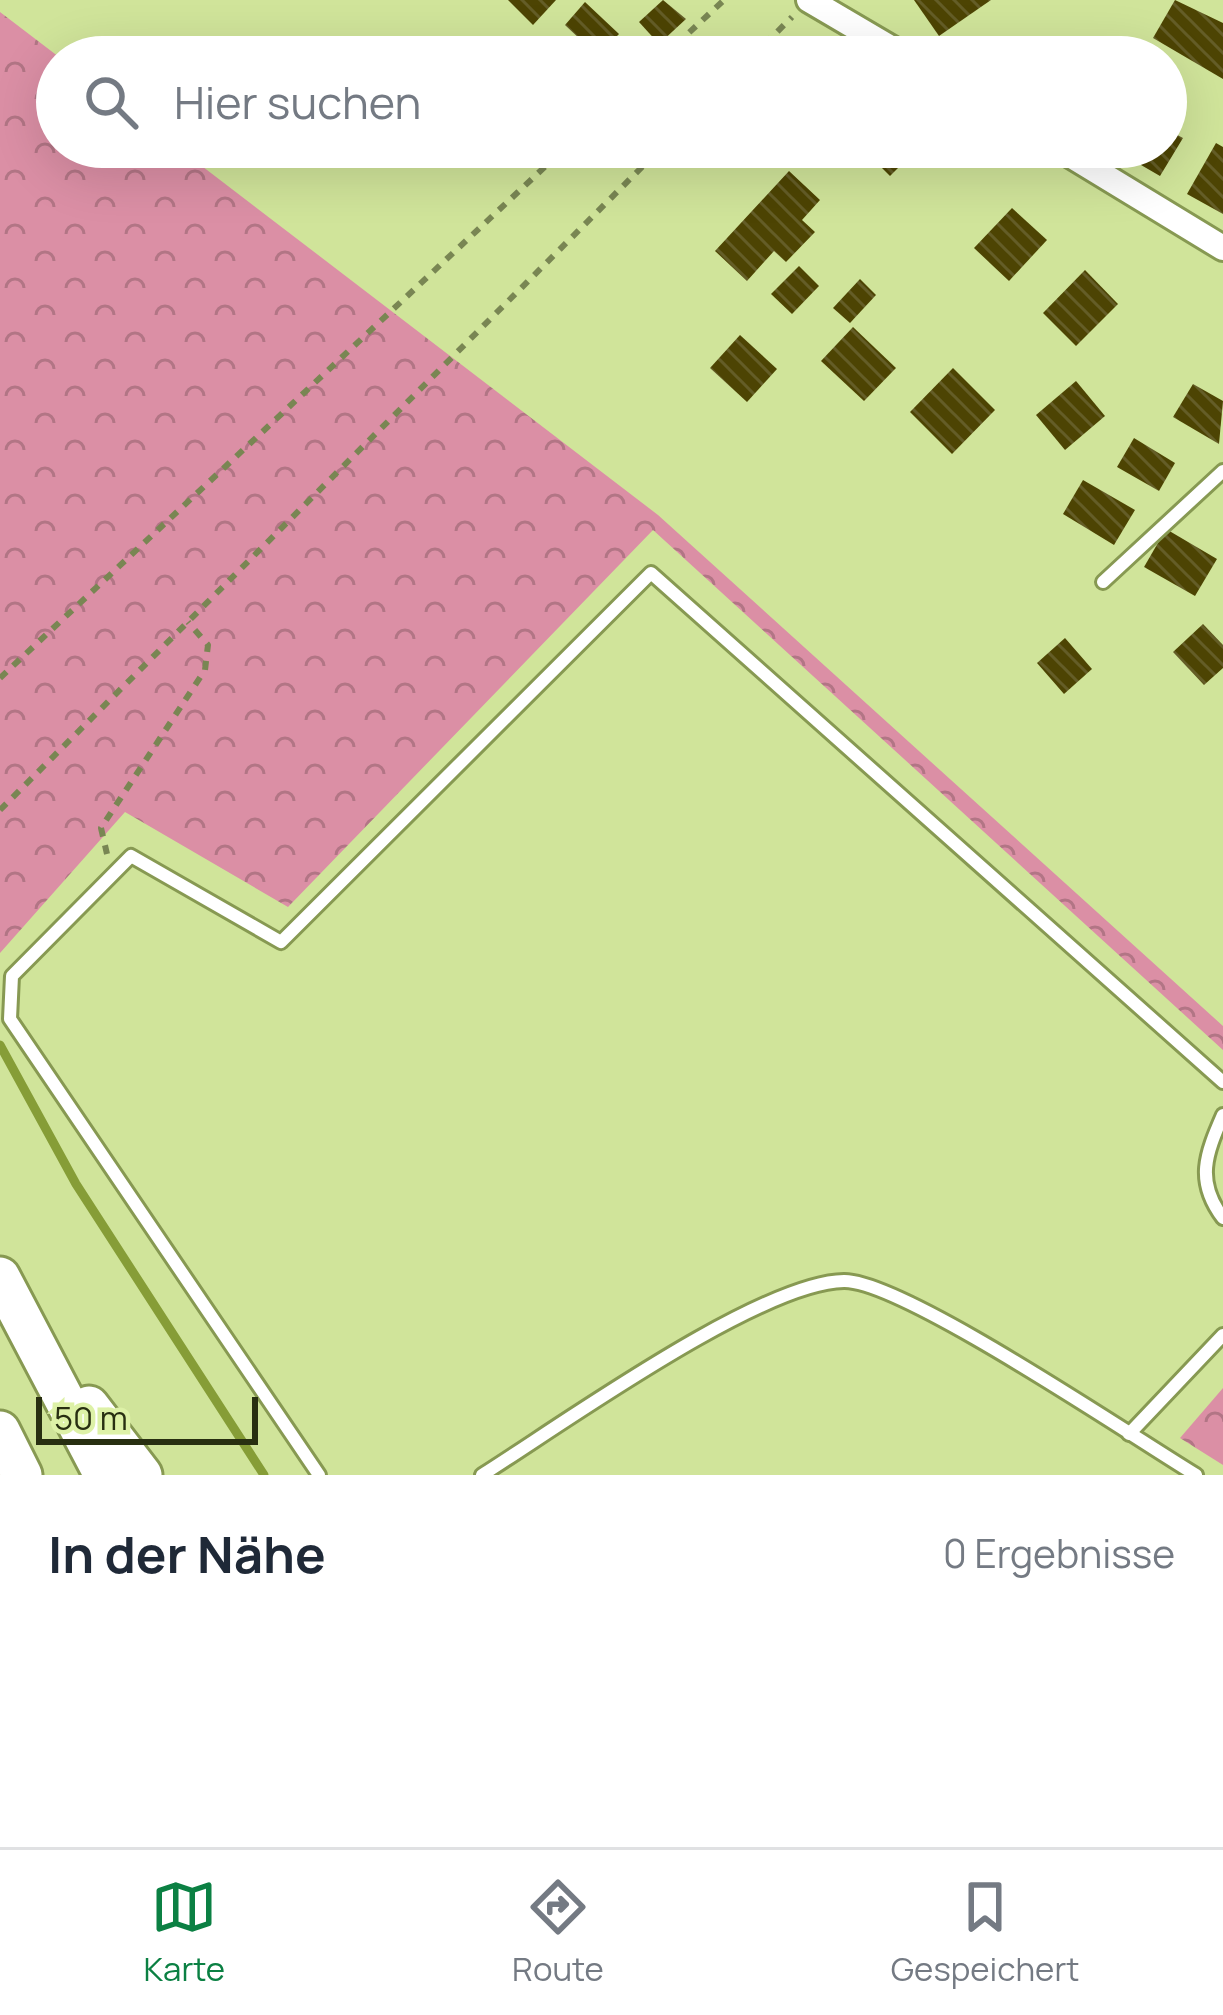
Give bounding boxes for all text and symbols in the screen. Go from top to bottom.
search box [36,36,1187,168]
icon: search [78,69,144,135]
text: Hier suchen [174,71,421,133]
scale bar [36,1391,258,1444]
text: 50 m [54,1395,128,1440]
text: In der Nähe [48,1519,326,1588]
text: 0 Ergebnisse [943,1526,1175,1580]
tab: Karte [143,1874,225,1991]
tab: Route [512,1874,604,1991]
tab: Gespeichert [891,1874,1080,1991]

